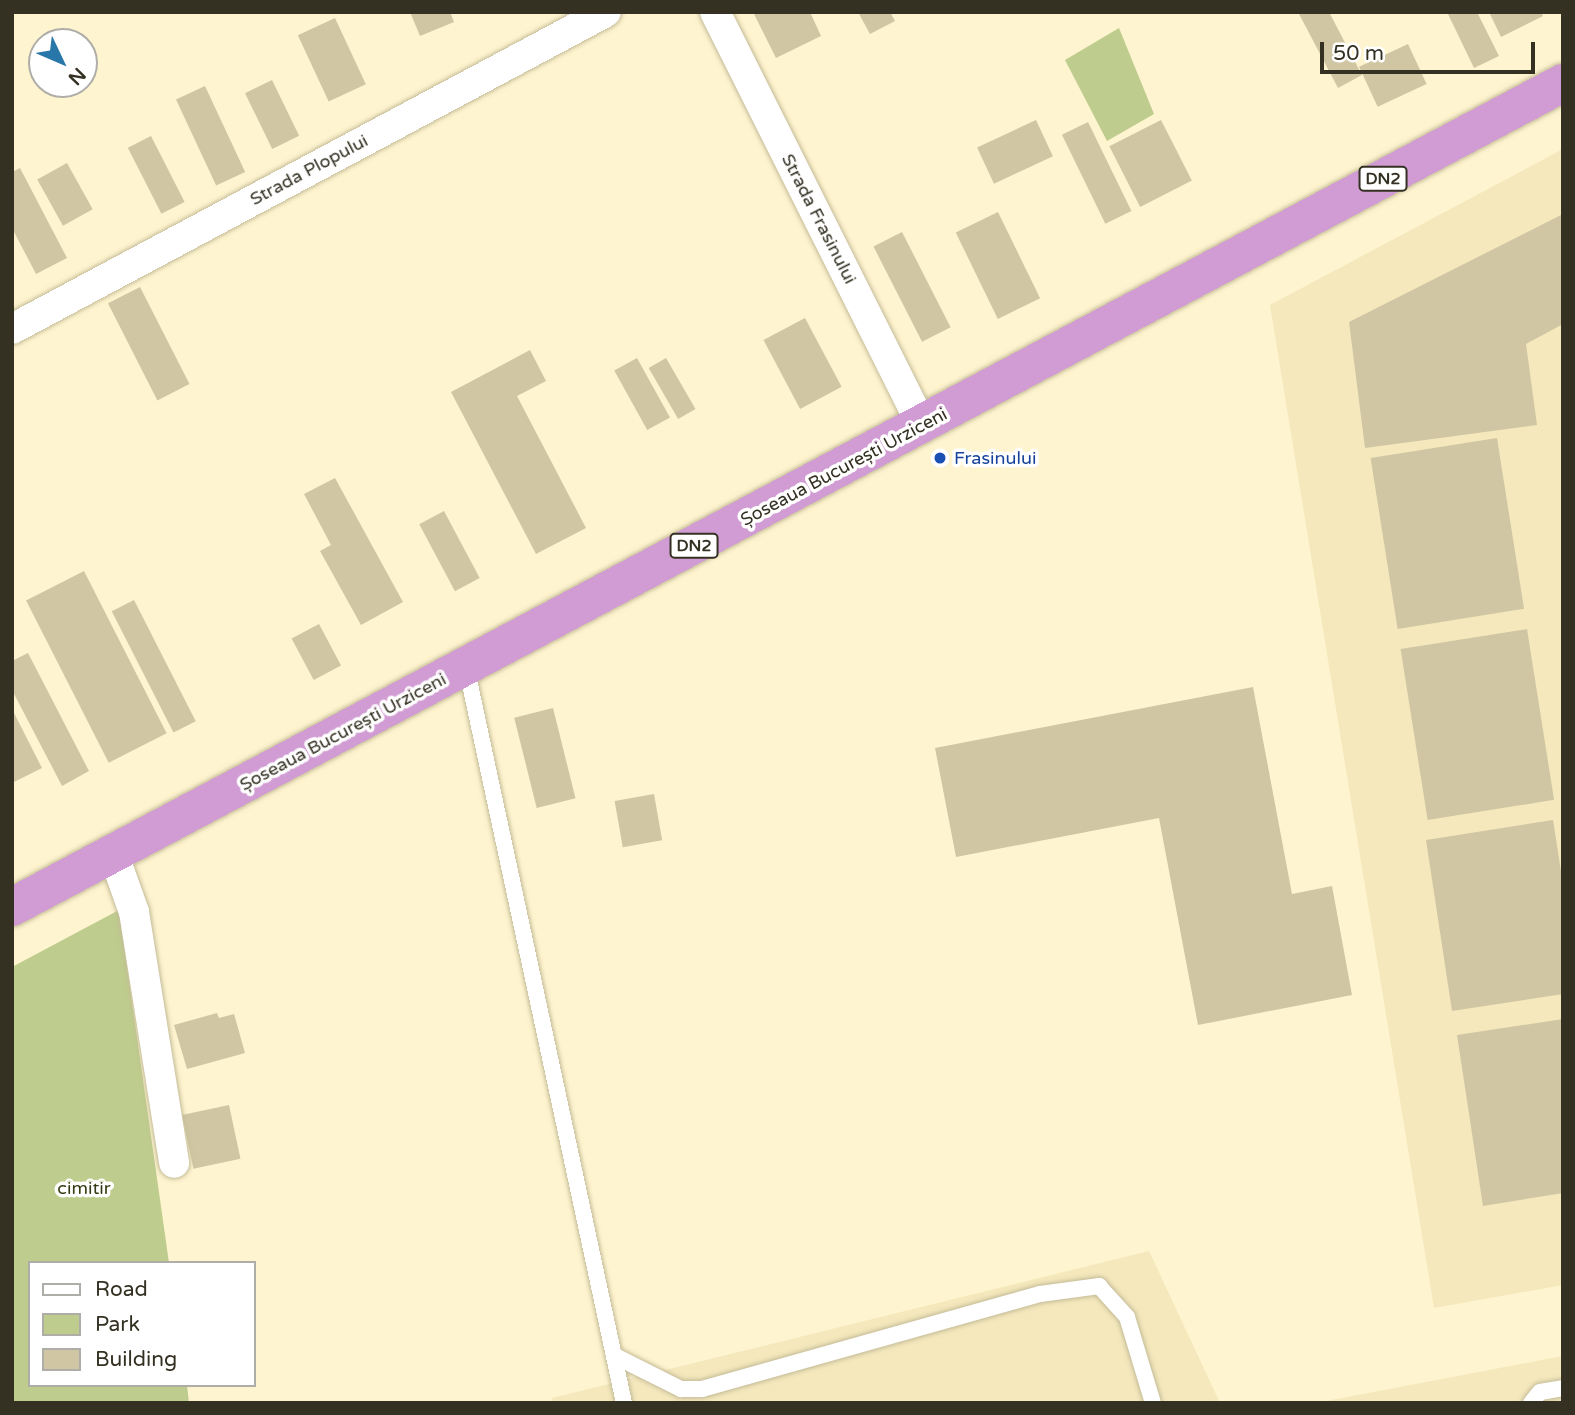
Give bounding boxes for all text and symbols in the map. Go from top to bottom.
north arrow [28,28,98,98]
scale bar [1323,28,1538,72]
text: 50 m [1333,41,1384,66]
text: N [63,63,90,89]
street label: Strada Plopului [246,130,372,210]
street label: Strada Frasinului [777,150,861,288]
road number: DN2 [1358,167,1408,192]
street label: Șoseaua București Urziceni [737,403,951,531]
place label: Frasinului [954,447,1036,469]
marker: Frasinului [932,450,948,466]
road number: DN2 [670,534,718,558]
street label: Șoseaua București Urziceni [236,668,450,796]
park label: cimitir [57,1177,111,1199]
legend [28,1261,256,1387]
text: Road [95,1277,148,1302]
text: Park [95,1312,140,1337]
text: Building [95,1347,177,1372]

